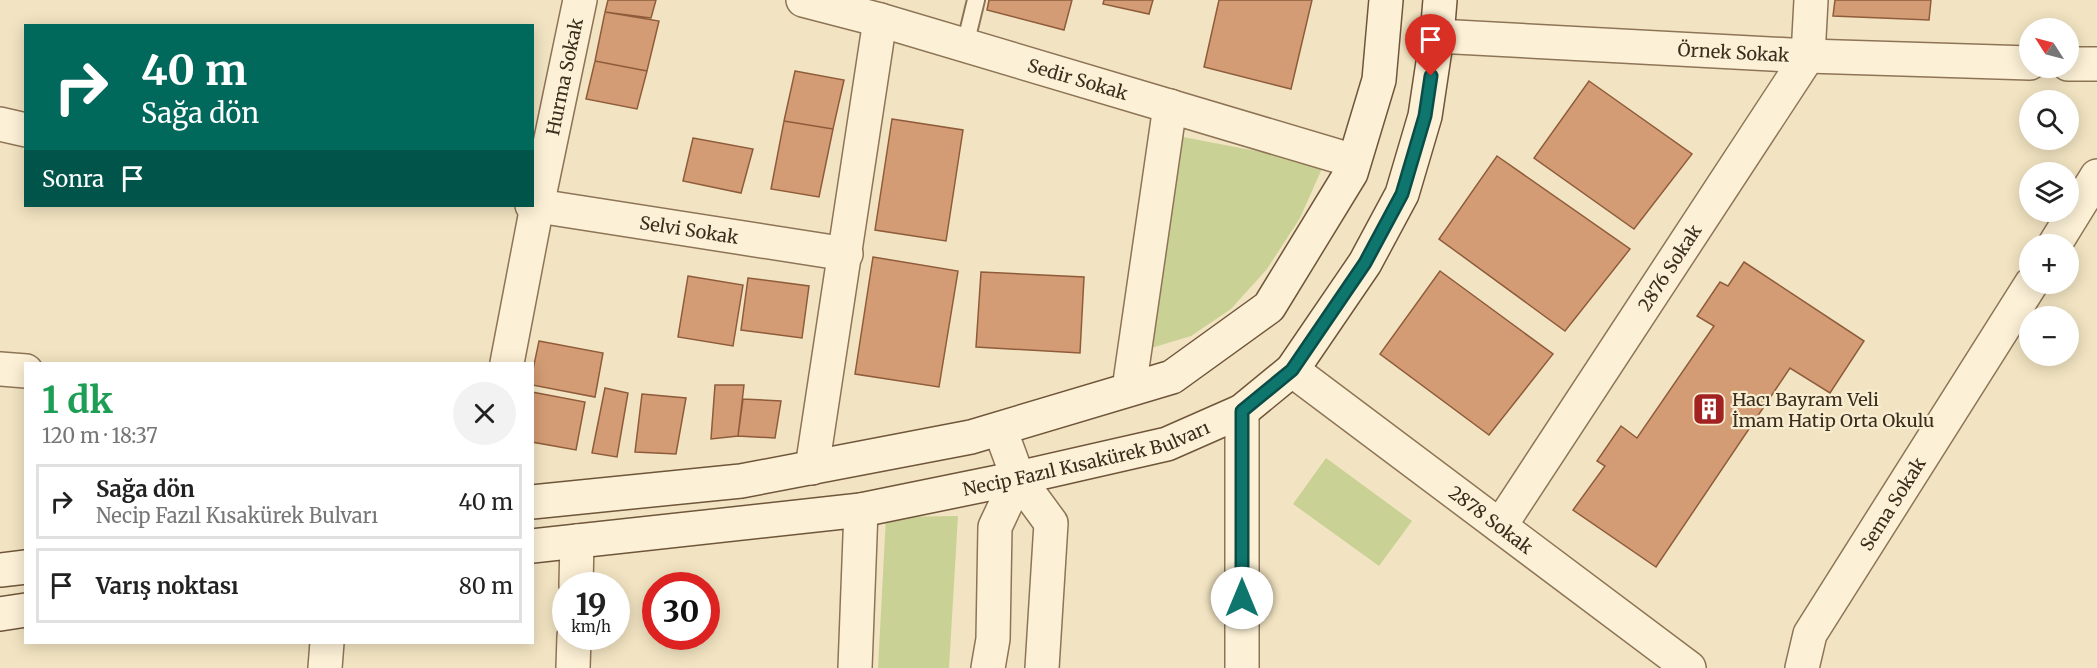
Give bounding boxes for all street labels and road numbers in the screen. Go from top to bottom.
street label: Hurma Sokak [541,16,588,137]
street label: Örnek Sokak [1677,37,1791,67]
street label: Sedir Sokak [1025,53,1131,105]
street label: Selvi Sokak [638,210,741,249]
street label: 2876 Sokak [1633,219,1706,315]
street label: Necip Fazıl Kısakürek Bulvarı [961,415,1213,501]
street label: Sema Sokak [1854,452,1931,555]
street label: 2878 Sokak [1445,480,1538,559]

